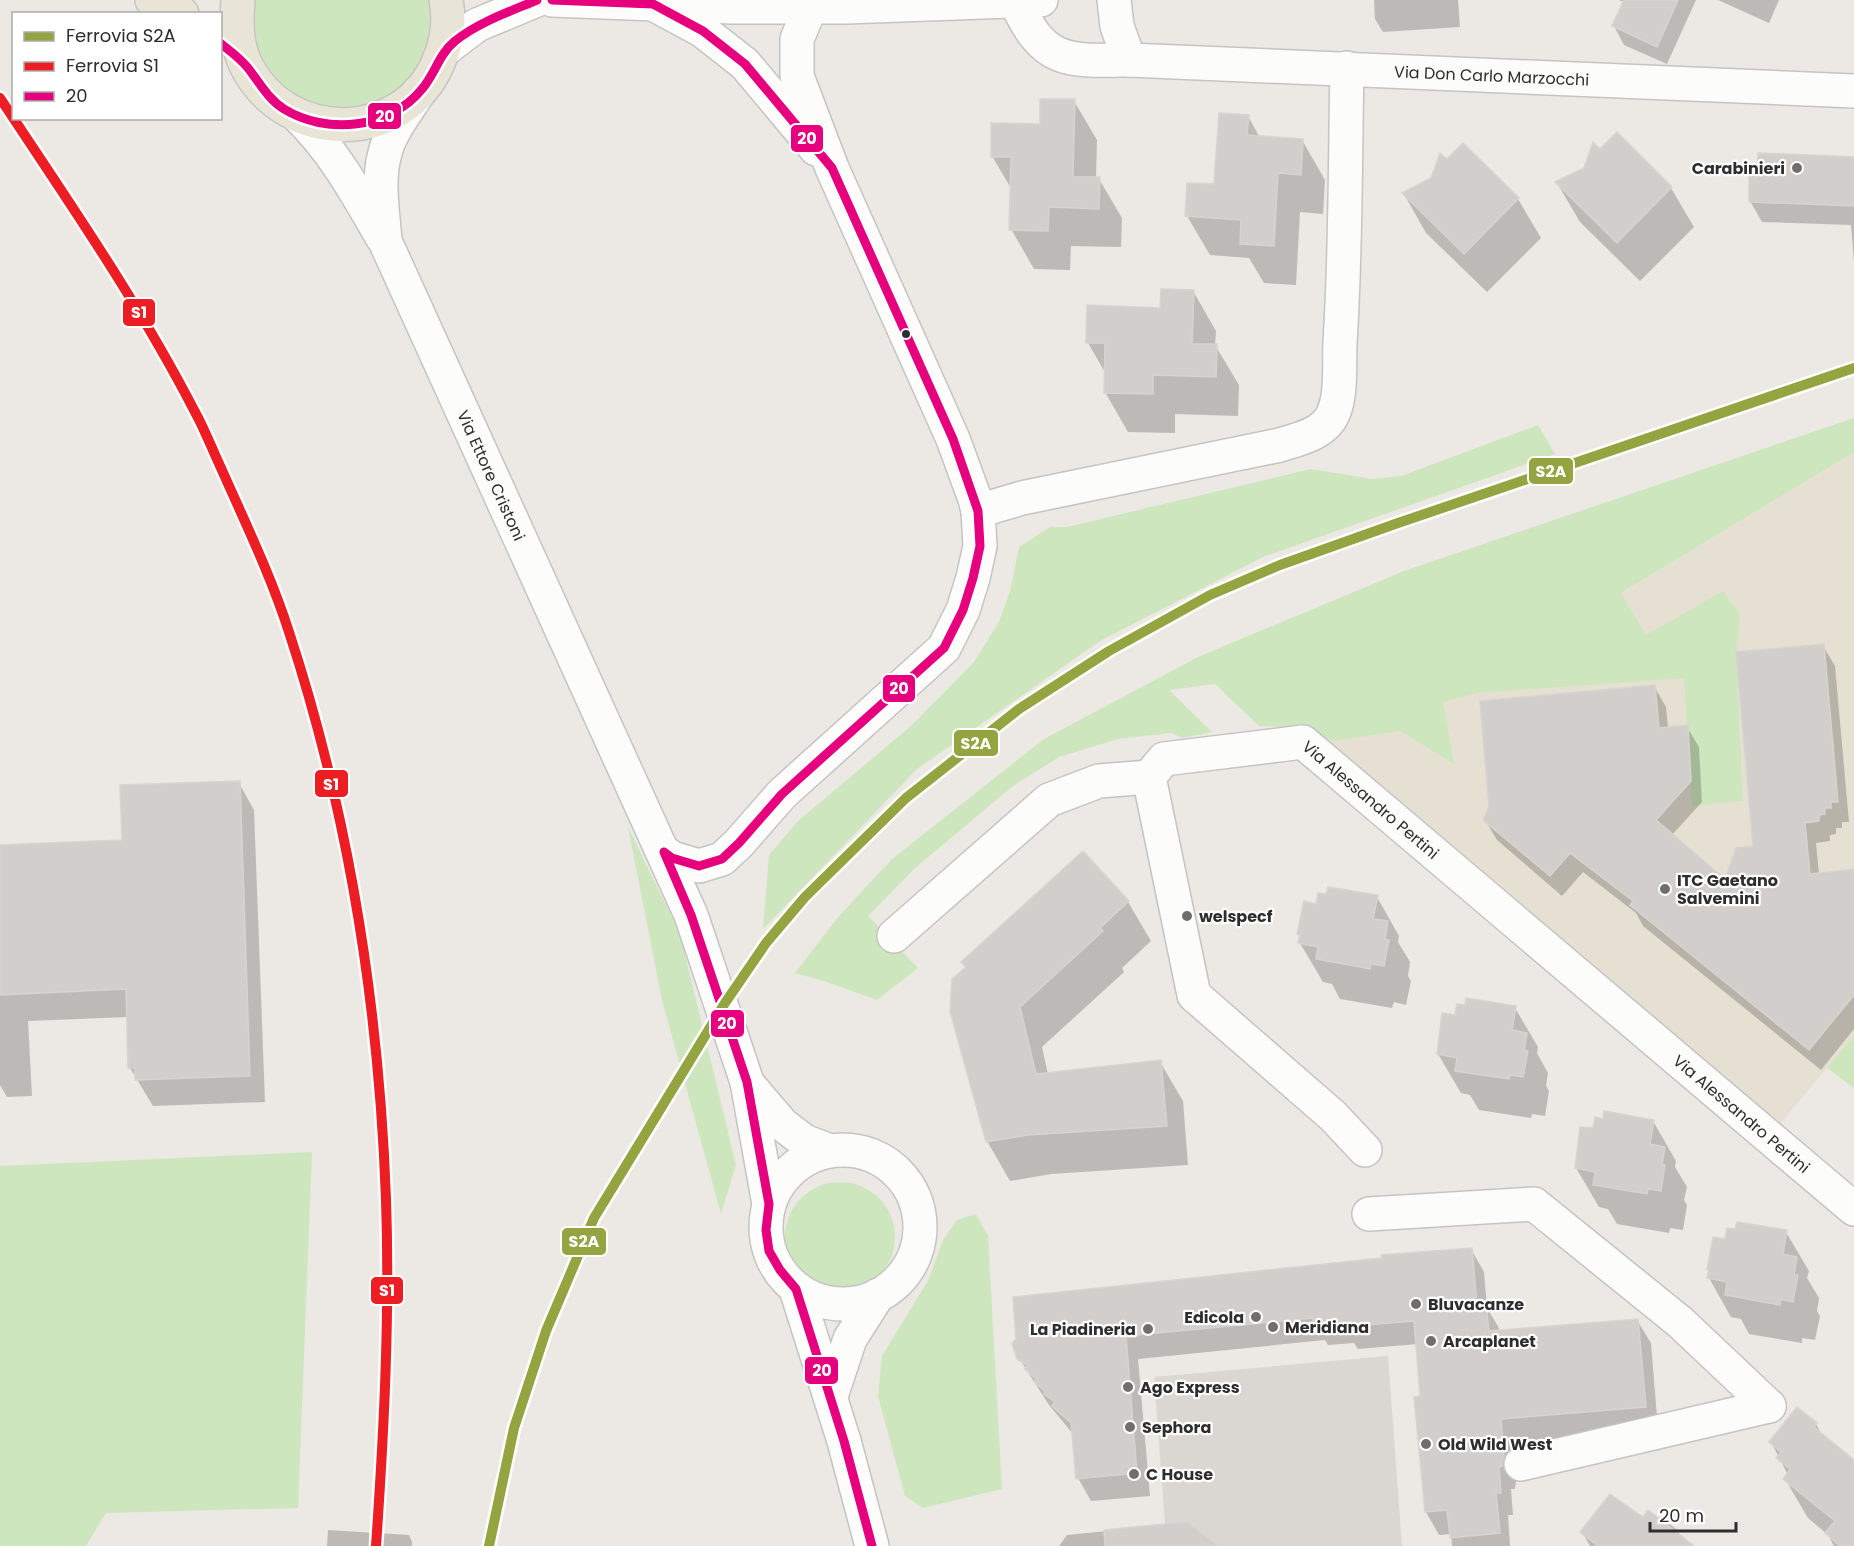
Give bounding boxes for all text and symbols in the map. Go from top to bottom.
legend [12,12,222,120]
text: Ferrovia S2A [66,23,176,48]
text: Ferrovia S1 [66,53,159,78]
street label: Via Don Carlo Marzocchi [1394,60,1590,91]
text: 20 [66,83,88,108]
line badge: 20 [367,102,402,130]
text: 20 [375,105,395,128]
line badge: 20 [790,124,824,153]
text: 20 [797,127,817,150]
place label: Carabinieri [1692,157,1785,180]
marker: Carabinieri [1790,161,1804,175]
line badge: S1 [122,298,156,327]
text: S1 [131,301,147,324]
unlabelled marker [900,328,912,340]
street label: Via Ettore Cristoni [452,406,531,544]
line badge: S2A [1528,457,1574,485]
text: S2A [1536,460,1567,483]
line badge: 20 [882,674,916,703]
text: 20 [889,677,909,700]
line badge: S2A [953,729,999,757]
text: S2A [961,732,992,755]
street label: Via Alessandro Pertini [1298,735,1444,864]
line badge: S1 [314,769,349,798]
text: S1 [323,773,339,796]
place label: ITC Gaetano Salvemini [1677,869,1778,910]
marker: ITC Gaetano Salvemini [1658,882,1672,896]
place label: welspecf [1199,905,1273,928]
marker: welspecf [1180,909,1194,923]
line badge: 20 [710,1009,745,1038]
text: 20 [717,1012,737,1035]
street label: Via Alessandro Pertini [1668,1049,1815,1178]
line badge: S2A [561,1227,607,1256]
text: S2A [569,1230,600,1253]
line badge: S1 [370,1276,404,1305]
text: S1 [379,1279,395,1302]
place label: Bluvacanze [1428,1293,1524,1316]
marker: Bluvacanze [1409,1297,1423,1311]
place label: Edicola [1184,1306,1244,1329]
marker: Edicola [1249,1310,1263,1324]
place label: Meridiana [1285,1316,1369,1339]
place label: La Piadineria [1030,1318,1136,1341]
marker: Meridiana [1266,1320,1280,1334]
marker: La Piadineria [1141,1322,1155,1336]
place label: Arcaplanet [1443,1330,1536,1353]
marker: Arcaplanet [1424,1334,1438,1348]
line badge: 20 [804,1356,839,1385]
text: 20 [812,1359,832,1382]
place label: Ago Express [1140,1376,1240,1399]
marker: Ago Express [1121,1380,1135,1394]
place label: Sephora [1142,1416,1211,1439]
marker: Sephora [1123,1420,1137,1434]
place label: Old Wild West [1438,1433,1552,1456]
marker: Old Wild West [1419,1437,1433,1451]
place label: C House [1146,1463,1213,1486]
marker: C House [1127,1467,1141,1481]
scale bar [1650,1495,1736,1533]
text: 20 m [1659,1503,1704,1528]

